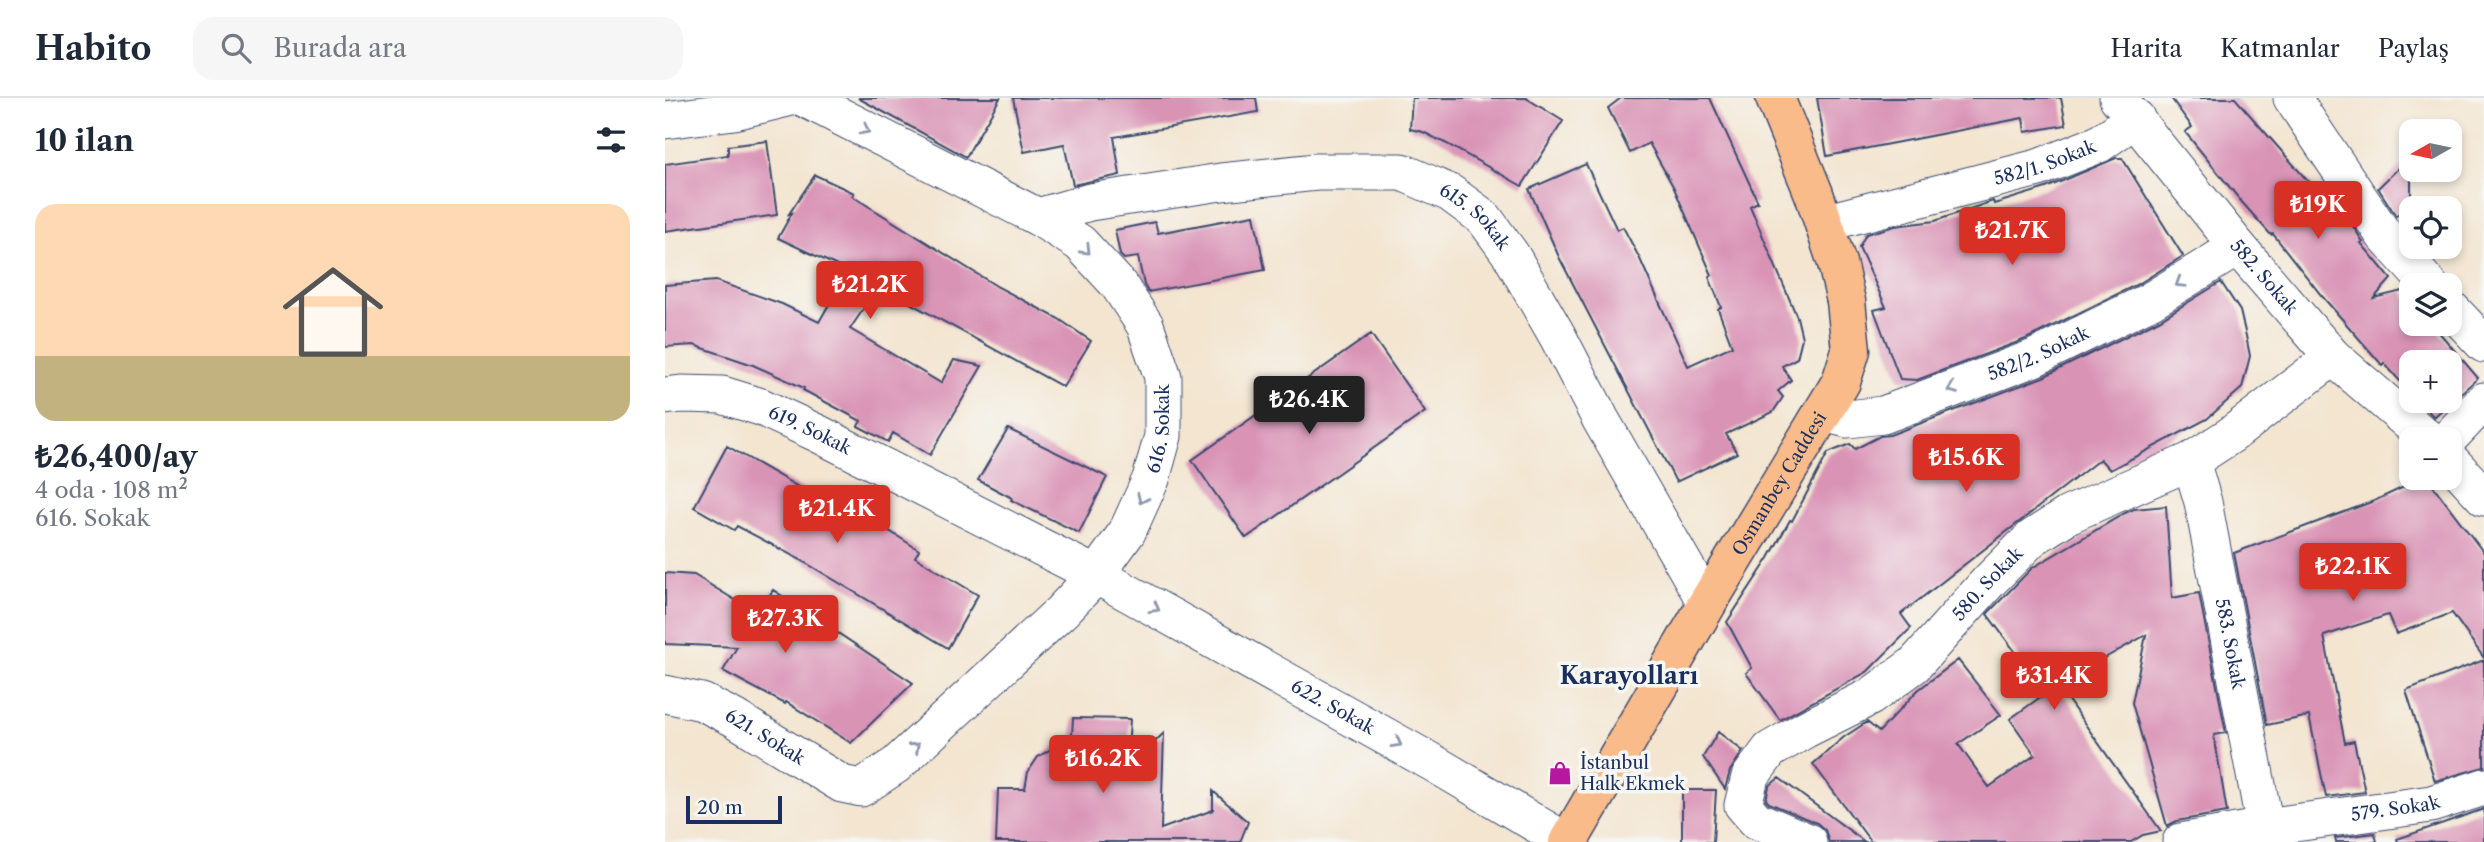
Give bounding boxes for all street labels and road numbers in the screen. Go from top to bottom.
street label: 582/1. Sokak [1992,135,2100,190]
street label: 615. Sokak [1436,179,1516,256]
street label: 582. Sokak [2225,235,2303,320]
street label: 582/2. Sokak [1984,321,2094,386]
street label: 616. Sokak [1142,383,1174,476]
street label: 619. Sokak [765,401,856,460]
street label: Osmanbey Caddesi [1728,407,1832,560]
street label: 580. Sokak [1948,541,2029,625]
street label: 583. Sokak [2211,597,2250,692]
street label: 622. Sokak [1287,675,1380,740]
street label: 621. Sokak [721,704,810,771]
street label: 579. Sokak [2349,790,2444,826]

